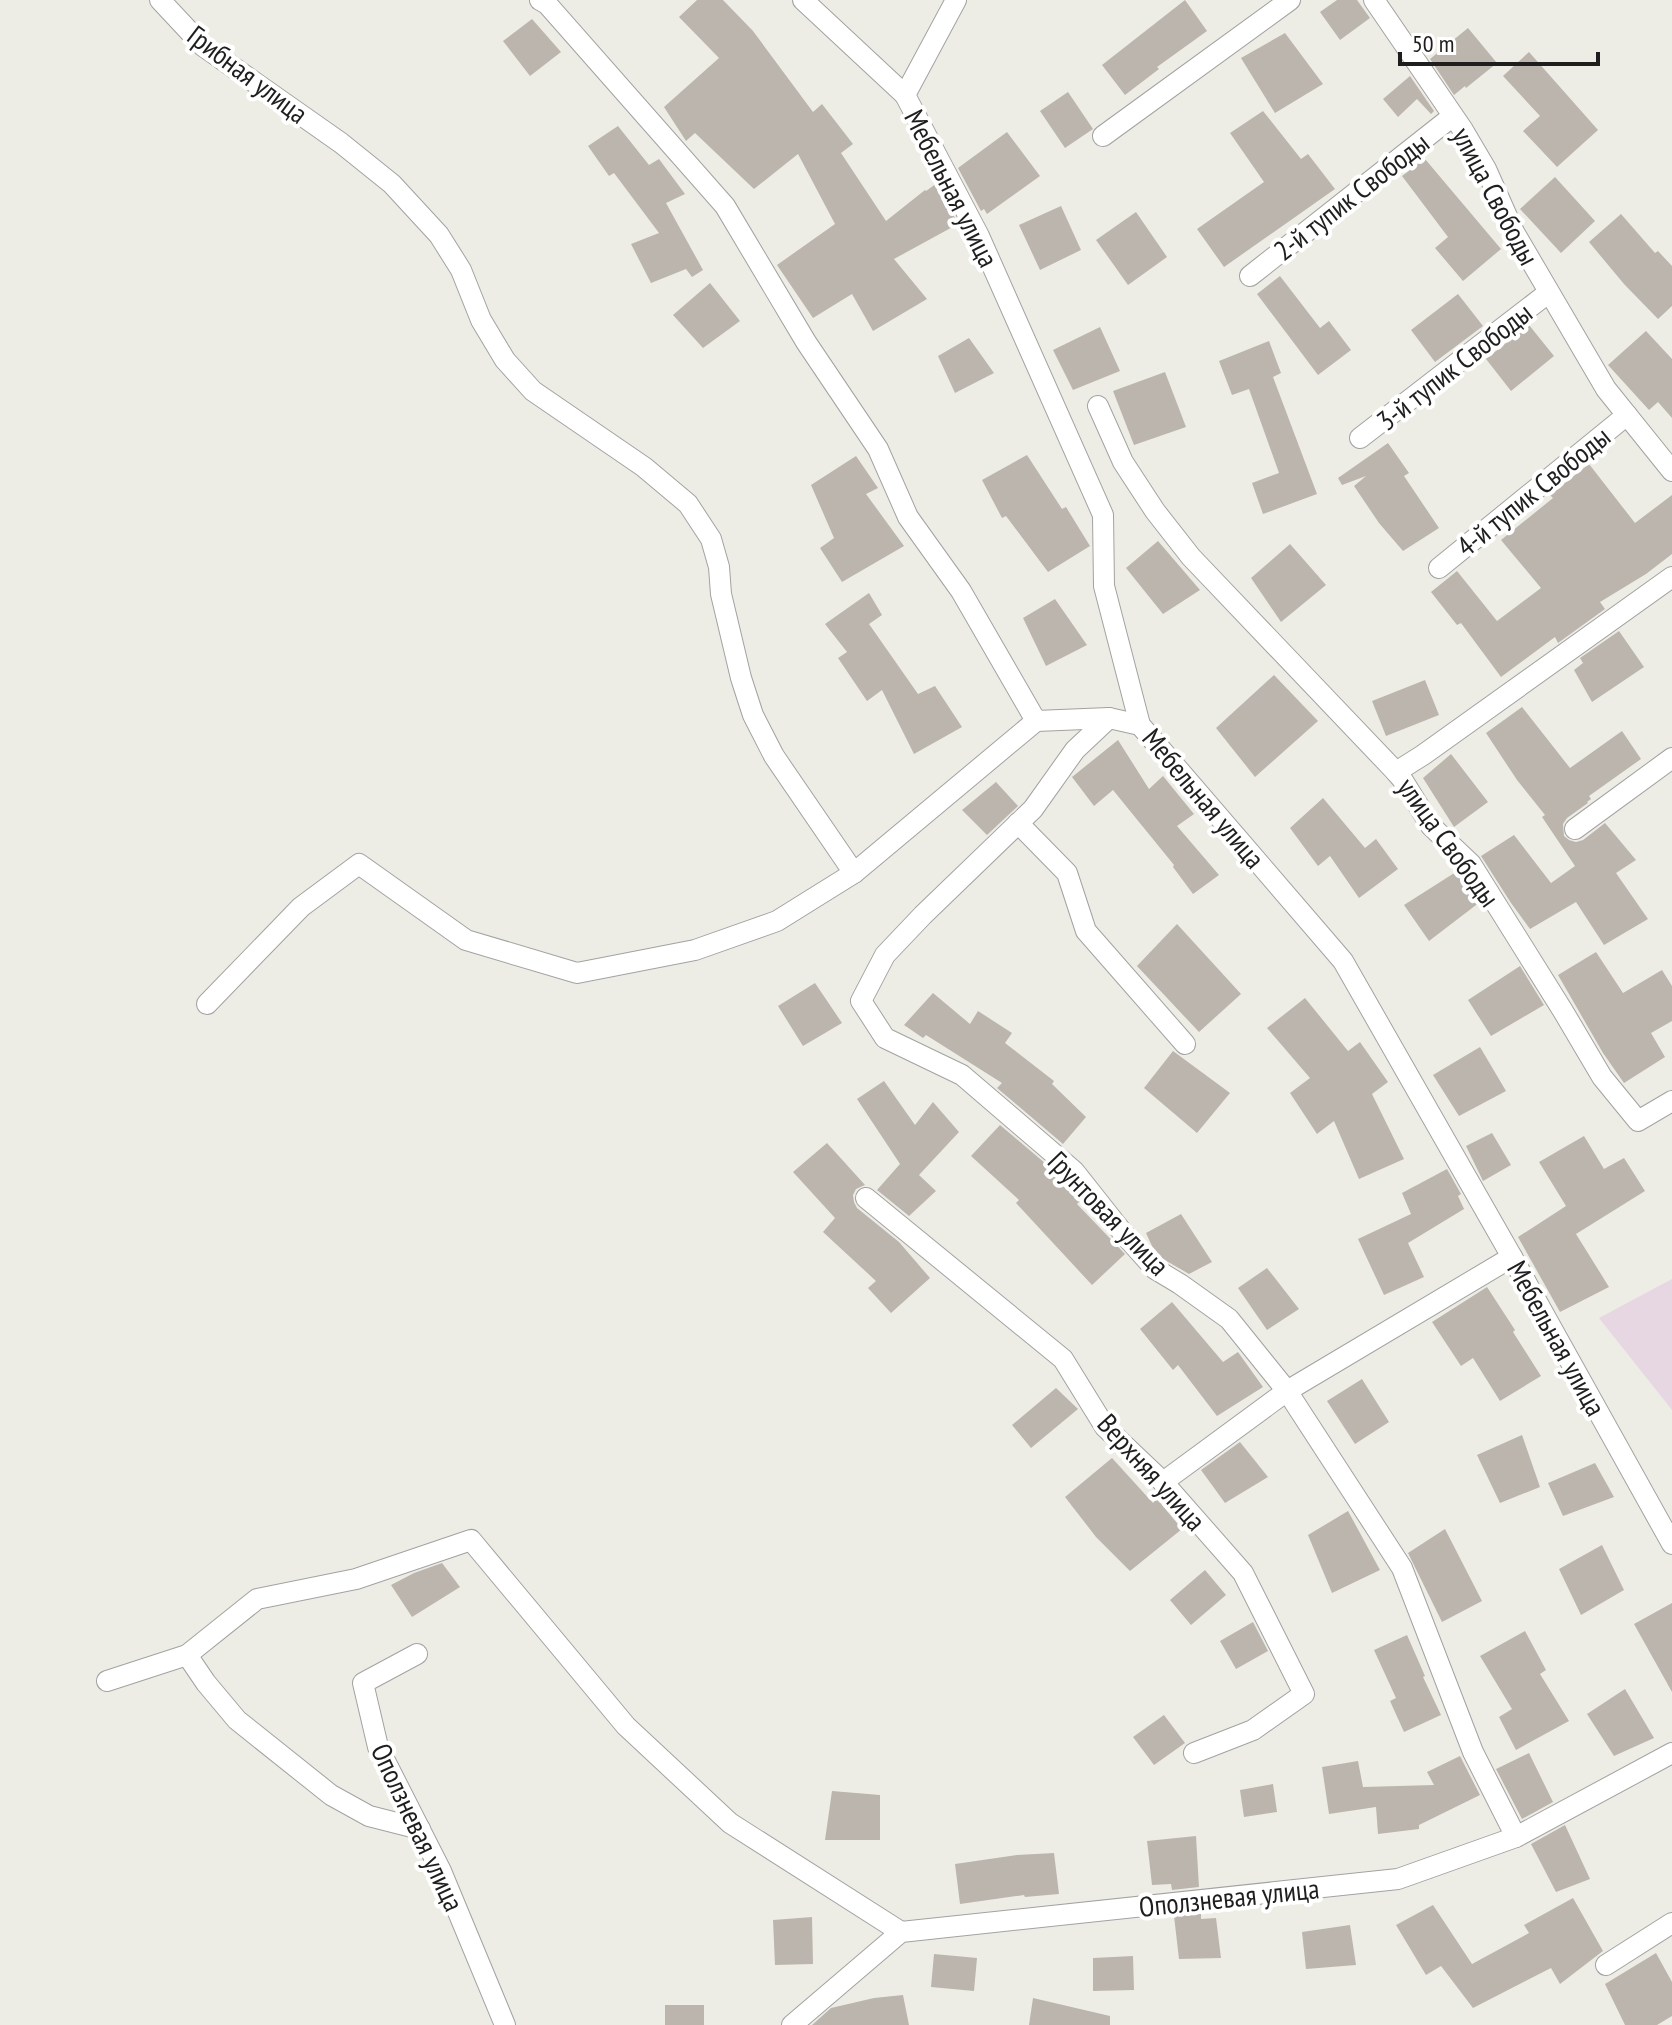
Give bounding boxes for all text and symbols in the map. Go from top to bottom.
scale bar [1400,16,1598,66]
street label: Грибная улица [180,17,316,131]
text: 50 m [1412,28,1454,59]
street label: Мебельная улица [896,103,1008,273]
street label: улица Свободы [1444,121,1548,271]
street label: 2-й тупик Свободы [1266,124,1436,268]
street label: 3-й тупик Свободы [1369,294,1539,438]
street label: 4-й тупик Свободы [1449,418,1617,564]
street label: Мебельная улица [1135,720,1273,876]
street label: улица Свободы [1390,770,1508,914]
street label: Грунтовая улица [1040,1143,1178,1283]
street label: Мебельная улица [1499,1254,1615,1422]
street label: Верхняя улица [1090,1406,1214,1538]
street label: Оползневая улица [363,1737,473,1917]
street label: Оползневая улица [1137,1869,1321,1925]

